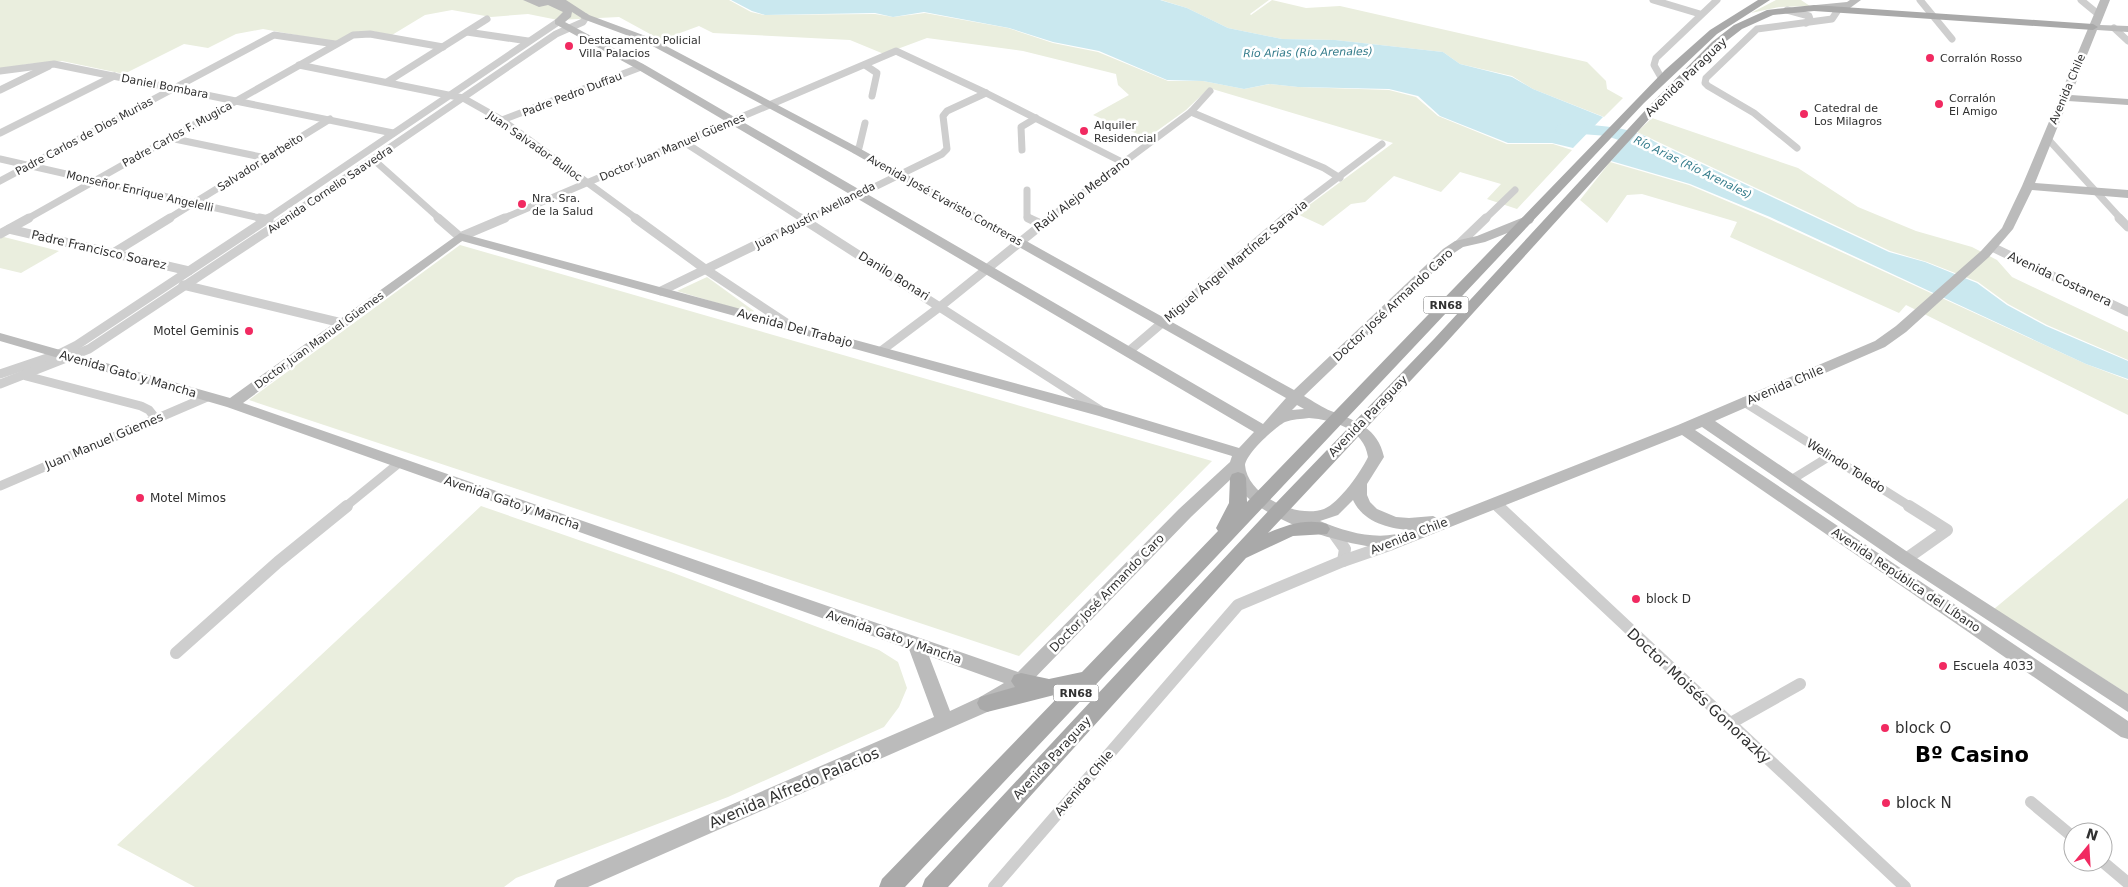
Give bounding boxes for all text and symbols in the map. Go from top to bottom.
place label: Destacamento Policial Villa Palacios [579,34,701,60]
street label: Avenida Paraguay [1642,35,1730,119]
marker: Destacamento Policial Villa Palacios [563,40,575,52]
water label: Río Arias (Río Arenales) [1243,45,1373,60]
marker: Corralón Rosso [1924,52,1936,64]
place label: Corralón Rosso [1940,52,2023,65]
street label: Avenida Chile [2047,52,2088,126]
street label: Padre Pedro Duffau [521,69,624,119]
street label: Daniel Bombara [120,72,210,101]
place label: Corralón El Amigo [1949,92,1998,118]
street label: Padre Carlos de Dios Murias [13,95,155,178]
marker: Corralón El Amigo [1933,98,1945,110]
street label: Padre Carlos F. Mugica [120,99,234,170]
place label: Catedral de Los Milagros [1814,102,1882,128]
street label: Juan Salvador Bulloc [484,108,585,184]
marker: Catedral de Los Milagros [1798,108,1810,120]
street label: Doctor Juan Manuel Güemes [598,111,747,184]
place label: Alquiler Residencial [1094,119,1156,145]
marker: Alquiler Residencial [1078,125,1090,137]
street label: Salvador Barbeito [215,131,306,194]
water label: Río Arias (Río Arenales) [1632,133,1754,202]
street label: Avenida Cornelio Saavedra [265,143,395,236]
street label: Avenida José Evaristo Contreras [865,152,1025,249]
street label: Raúl Alejo Medrano [1031,153,1133,235]
street label: Monseñor Enrique Angelelli [65,168,215,215]
street label: Juan Agustín Avellaneda [752,179,877,252]
place label: Nra. Sra. de la Salud [532,192,593,218]
street label: Miguel Ángel Martínez Saravia [1161,196,1310,325]
marker: Nra. Sra. de la Salud [516,198,528,210]
street label: Padre Francisco Soarez [30,228,168,272]
street label: Doctor José Armando Caro [1330,246,1456,364]
street label: Danilo Bonari [856,249,932,303]
street label: Avenida Costanera [2006,249,2114,309]
street label: Doctor Juan Manuel Güemes [252,289,387,392]
road number: RN68 [1424,296,1468,314]
street label: Avenida Del Trabajo [736,306,854,350]
place label: Motel Geminis [153,324,239,338]
marker: Motel Geminis [243,325,255,337]
street label: Avenida Gato y Mancha [58,348,198,400]
street label: Avenida Chile [1745,363,1825,407]
street label: Avenida Paraguay [1326,372,1410,460]
street label: Juan Manuel Güemes [42,410,165,473]
street label: Welindo Toledo [1804,436,1888,496]
street label: Avenida Gato y Mancha [443,473,581,533]
place label: Motel Mimos [150,491,226,505]
marker: Motel Mimos [134,492,146,504]
street label: Avenida Chile [1368,515,1450,557]
street label: Avenida República del Líbano [1829,525,1983,635]
street label: Doctor José Armando Caro [1047,531,1167,655]
place label: block D [1646,592,1691,606]
marker: block D [1630,593,1642,605]
street label: Avenida Gato y Mancha [825,607,963,667]
street label: Doctor Moisés Gonorazky [1623,624,1775,768]
place label: Escuela 4033 [1953,659,2033,673]
marker: Escuela 4033 [1937,660,1949,672]
road number: RN68 [1054,684,1098,701]
street label: Avenida Paraguay [1010,714,1094,802]
place label: block O [1895,719,1951,737]
marker: block O [1879,722,1891,734]
district label: Bº Casino [1915,743,2029,767]
street label: Avenida Alfredo Palacios [706,744,882,832]
street label: Avenida Chile [1052,748,1116,818]
place label: block N [1896,794,1952,812]
marker: block N [1880,797,1892,809]
north arrow [2063,822,2113,872]
text: N [2084,825,2100,844]

